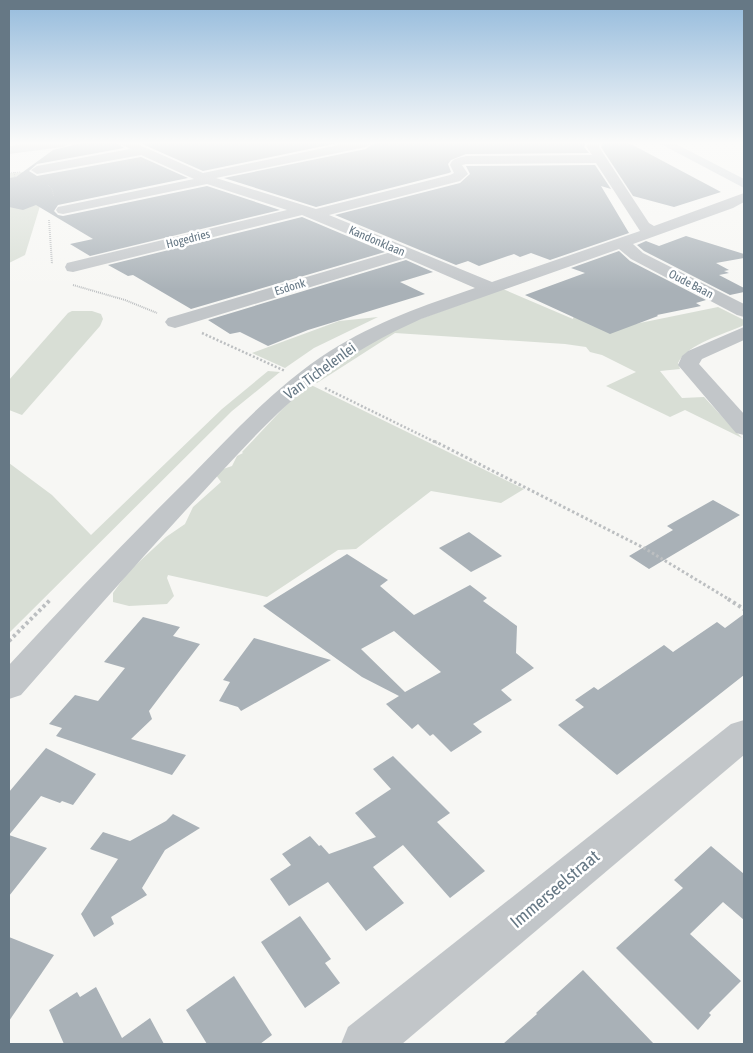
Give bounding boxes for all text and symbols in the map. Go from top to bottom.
street label: Kandonklaan [347,223,407,259]
street label: Hogedries [165,227,211,251]
street label: Oude Baan [666,267,716,301]
street label: Esdonk [273,275,308,298]
street label: Van Tichelenlei [280,339,359,402]
street label: Immerseelstraat [506,845,603,932]

